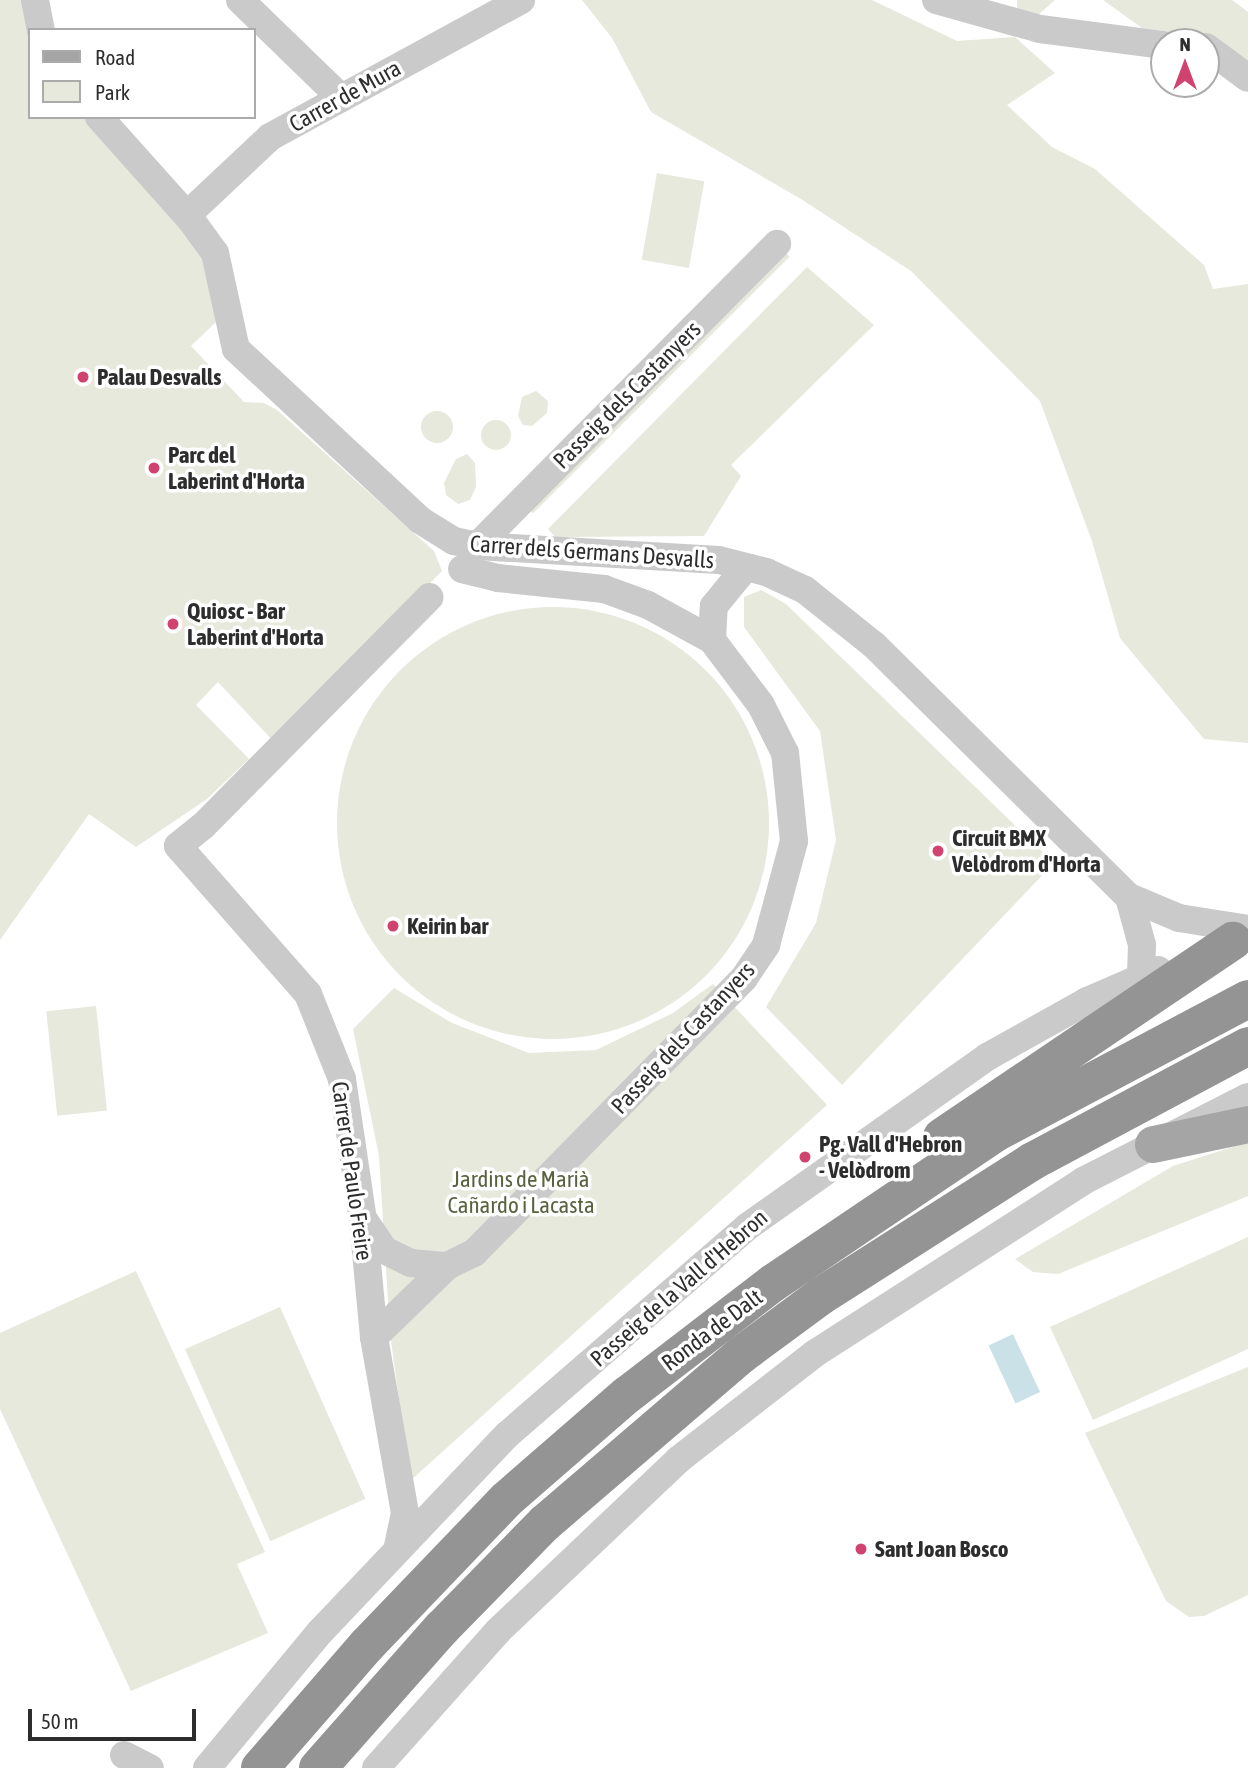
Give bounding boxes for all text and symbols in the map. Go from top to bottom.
legend [28,28,256,119]
north arrow [1150,28,1220,98]
text: N [1179,33,1191,55]
text: Road [95,45,135,69]
street label: Carrer de Mura [285,54,405,138]
text: Park [95,80,130,104]
street label: Passeig dels Castanyers [547,315,707,475]
place label: Palau Desvalls [97,363,221,391]
marker: Palau Desvalls [75,369,91,385]
place label: Parc del Laberint d'Horta [168,441,305,495]
marker: Parc del Laberint d'Horta [146,460,162,476]
street label: Carrer dels Germans Desvalls [469,530,715,574]
place label: Quiosc - Bar Laberint d'Horta [187,597,324,651]
marker: Quiosc - Bar Laberint d'Horta [165,616,181,632]
place label: Circuit BMX Velòdrom d'Horta [952,824,1101,878]
marker: Circuit BMX Velòdrom d'Horta [930,843,946,859]
place label: Keirin bar [407,912,488,940]
marker: Keirin bar [385,918,401,934]
street label: Passeig dels Castanyers [606,956,760,1120]
street label: Carrer de Paulo Freire [326,1080,378,1262]
place label: Pg. Vall d'Hebron - Velòdrom [819,1130,962,1184]
marker: Pg. Vall d'Hebron - Velòdrom [797,1149,813,1165]
park label: Jardins de Marià Cañardo i Lacasta [447,1165,595,1219]
street label: Passeig de la Vall d'Hebron [585,1204,773,1372]
street label: Ronda de Dalt [656,1283,768,1377]
place label: Sant Joan Bosco [875,1535,1009,1563]
marker: Sant Joan Bosco [853,1541,869,1557]
scale bar [32,1694,200,1738]
text: 50 m [41,1709,79,1733]

